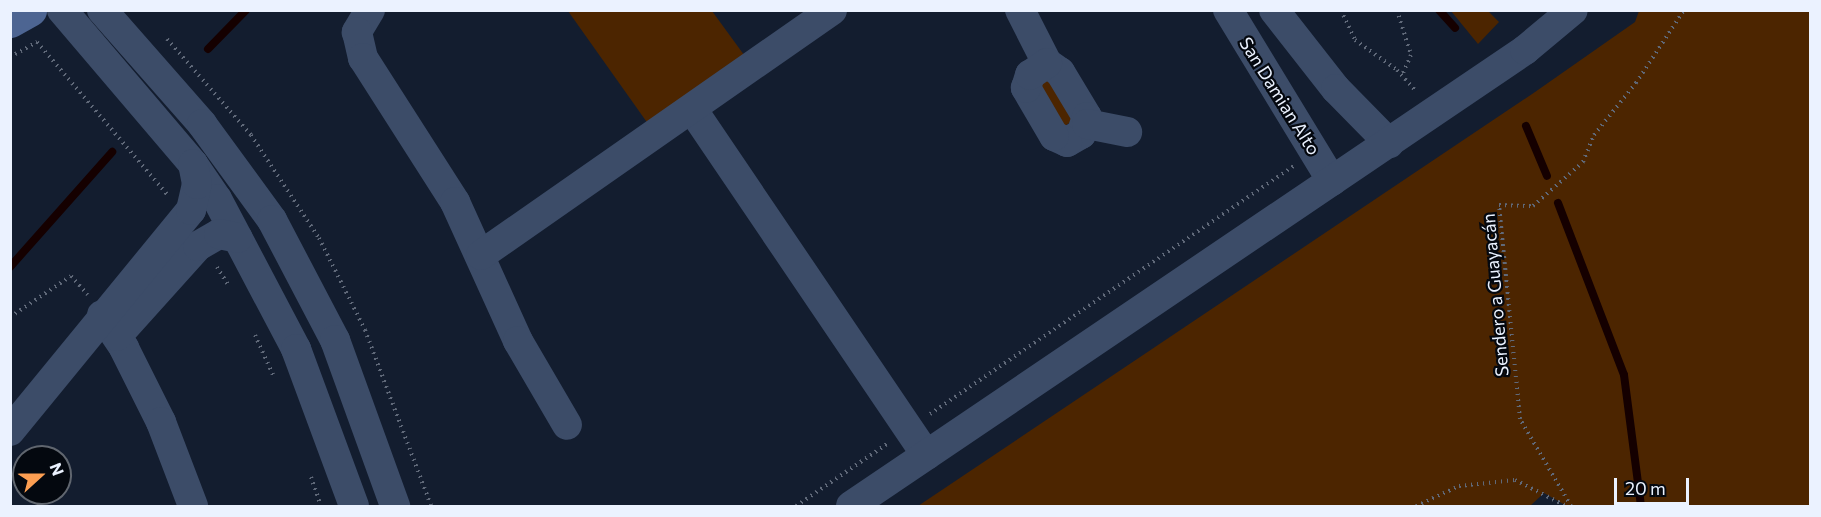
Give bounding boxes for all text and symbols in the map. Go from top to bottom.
street label: San Damian Alto [1235,33,1325,159]
street label: Sendero a Guayacán [1477,212,1513,378]
north arrow [12,445,72,505]
text: N [46,460,68,478]
scale bar [1617,466,1692,504]
text: 20 m [1625,477,1666,499]

